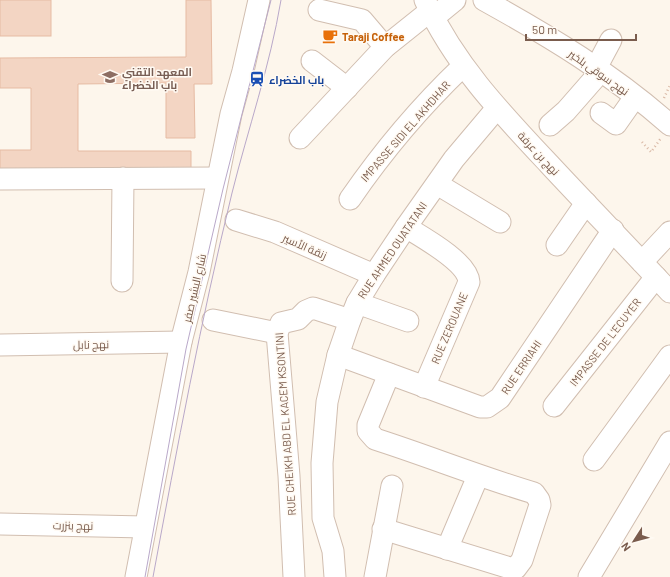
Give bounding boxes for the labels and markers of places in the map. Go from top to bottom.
cafe icon: Taraji Coffee [321,27,339,45]
place label: Taraji Coffee [342,30,404,43]
place label: المعهد التقني باب الخضراء [122,65,192,92]
school or university icon: المعهد التقني باب الخضراء [101,68,119,86]
station icon: باب الخضراء [248,70,266,88]
place label: باب الخضراء [269,73,324,87]

